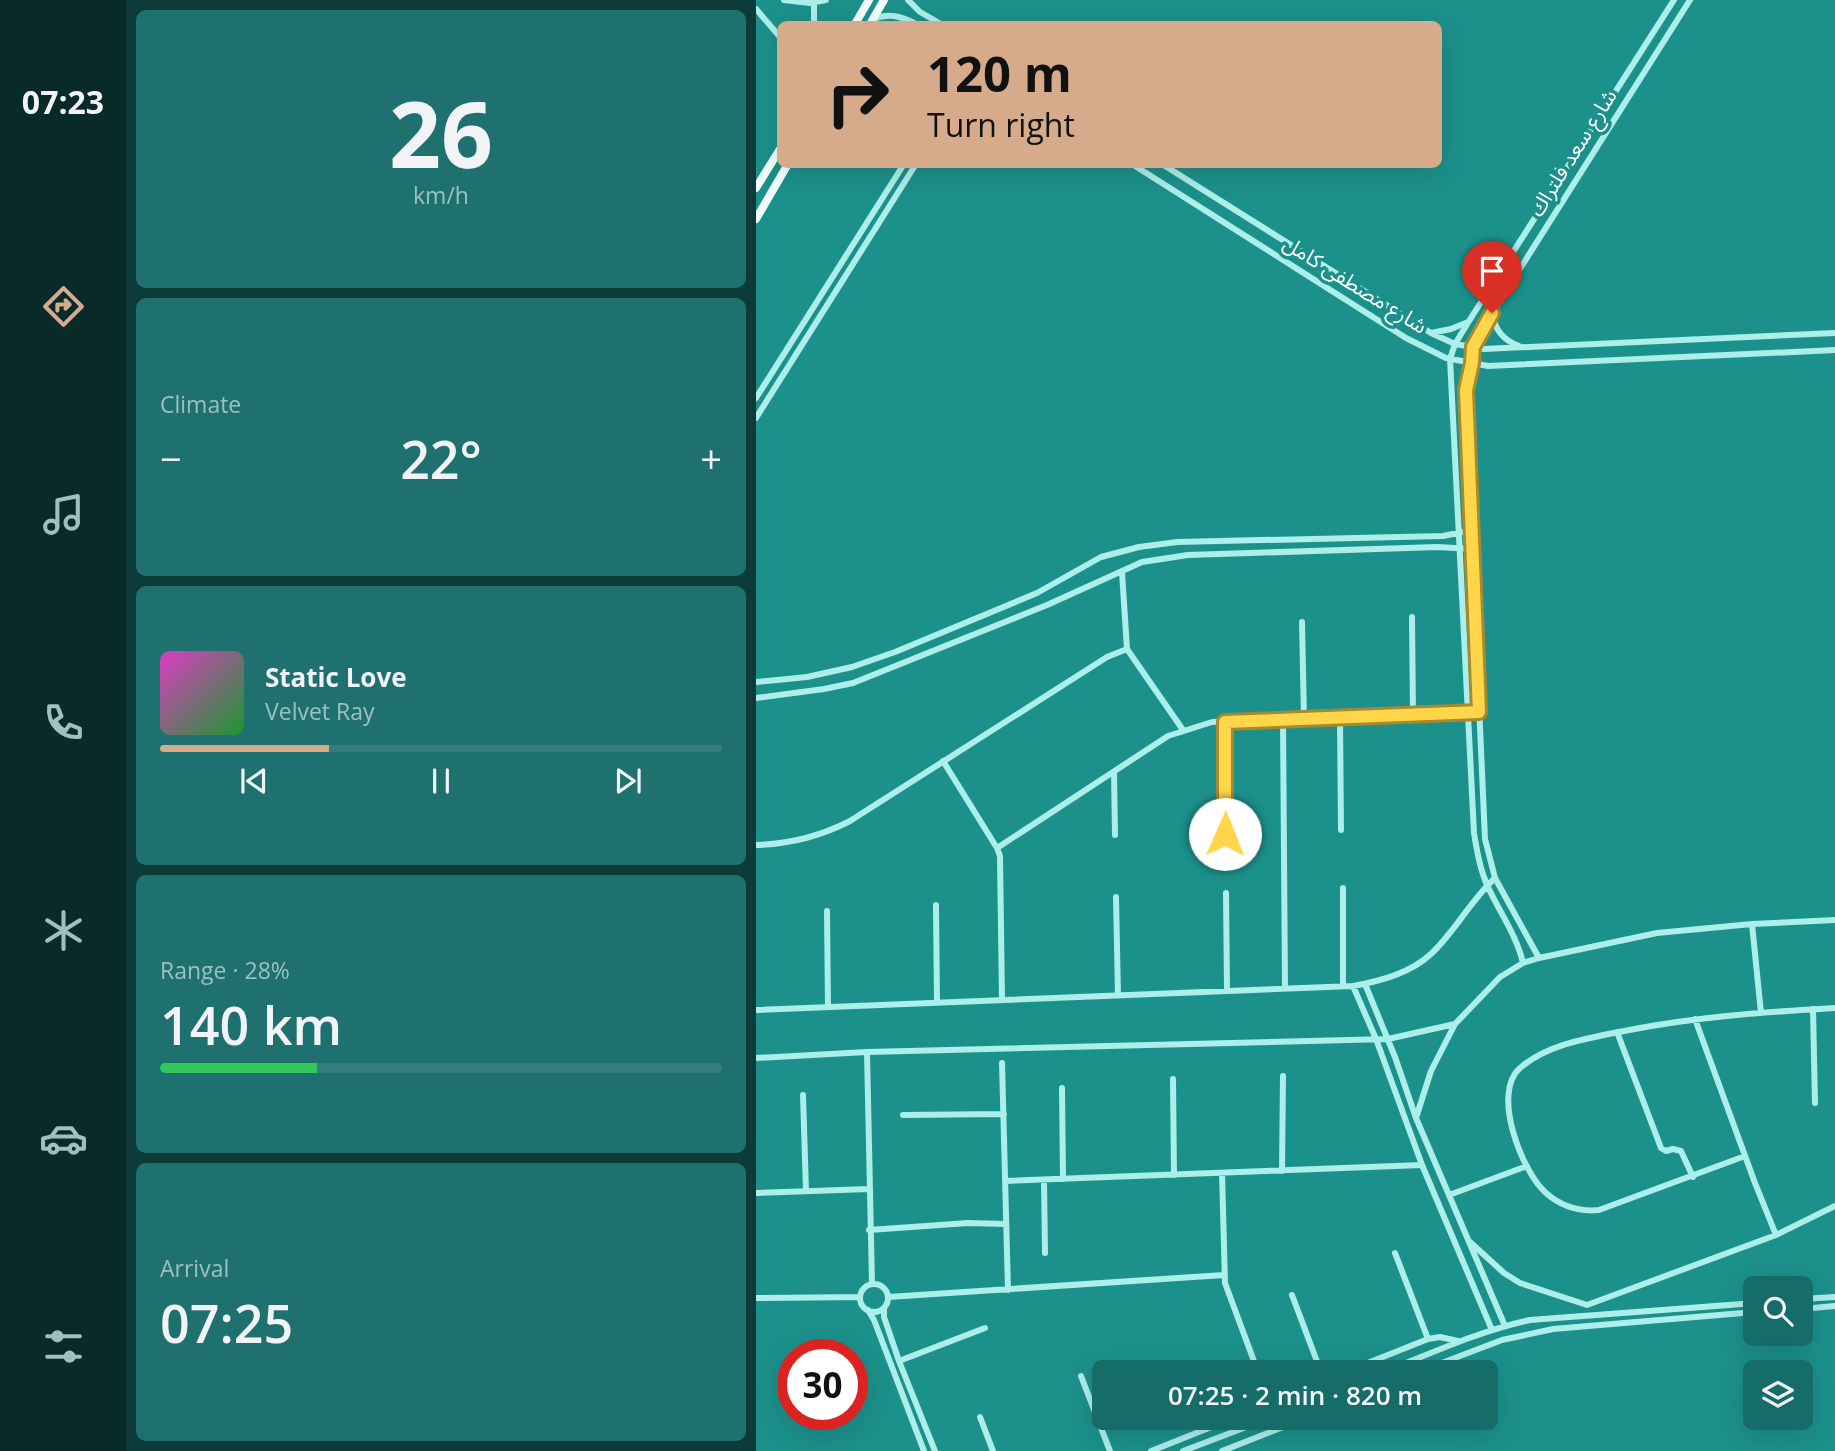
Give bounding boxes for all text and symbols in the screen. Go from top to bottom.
text: 120 m [927,40,1072,106]
icon: right [812,49,903,140]
text: 26 [389,71,493,195]
text: 07:23 [22,80,104,123]
street label: شارع سعد فلتراك [1522,83,1624,223]
text: Turn right [927,103,1075,146]
text: km/h [413,179,469,211]
street label: شارع مصطفى كامل [1277,229,1433,341]
pin [1462,241,1522,313]
icon: arrive [1473,252,1511,290]
icon: directions [39,282,88,331]
text: Climate [160,388,241,420]
text: 22° [400,423,482,494]
text: − [160,432,182,484]
text: + [700,432,722,484]
icon: music [39,490,88,539]
text: Static Love [265,659,407,695]
text: Velvet Ray [265,695,375,727]
icon: phone [39,698,88,747]
icon: previous [235,762,273,800]
icon: pause [422,762,460,800]
icon: next [609,762,647,800]
position arrow [1188,797,1262,871]
icon: climate [39,906,88,955]
text: Range · 28% [160,954,290,986]
text: 140 km [160,989,342,1060]
icon: car [39,1114,88,1163]
text: Arrival [160,1252,229,1284]
map controls [1743,1276,1813,1430]
button: search [1743,1276,1813,1346]
text: 07:25 [160,1287,293,1358]
icon: filters [39,1322,88,1371]
speed limit sign: 30 [777,1339,868,1430]
button: layers [1743,1360,1813,1430]
text: 07:25 · 2 min · 820 m [1168,1377,1422,1413]

